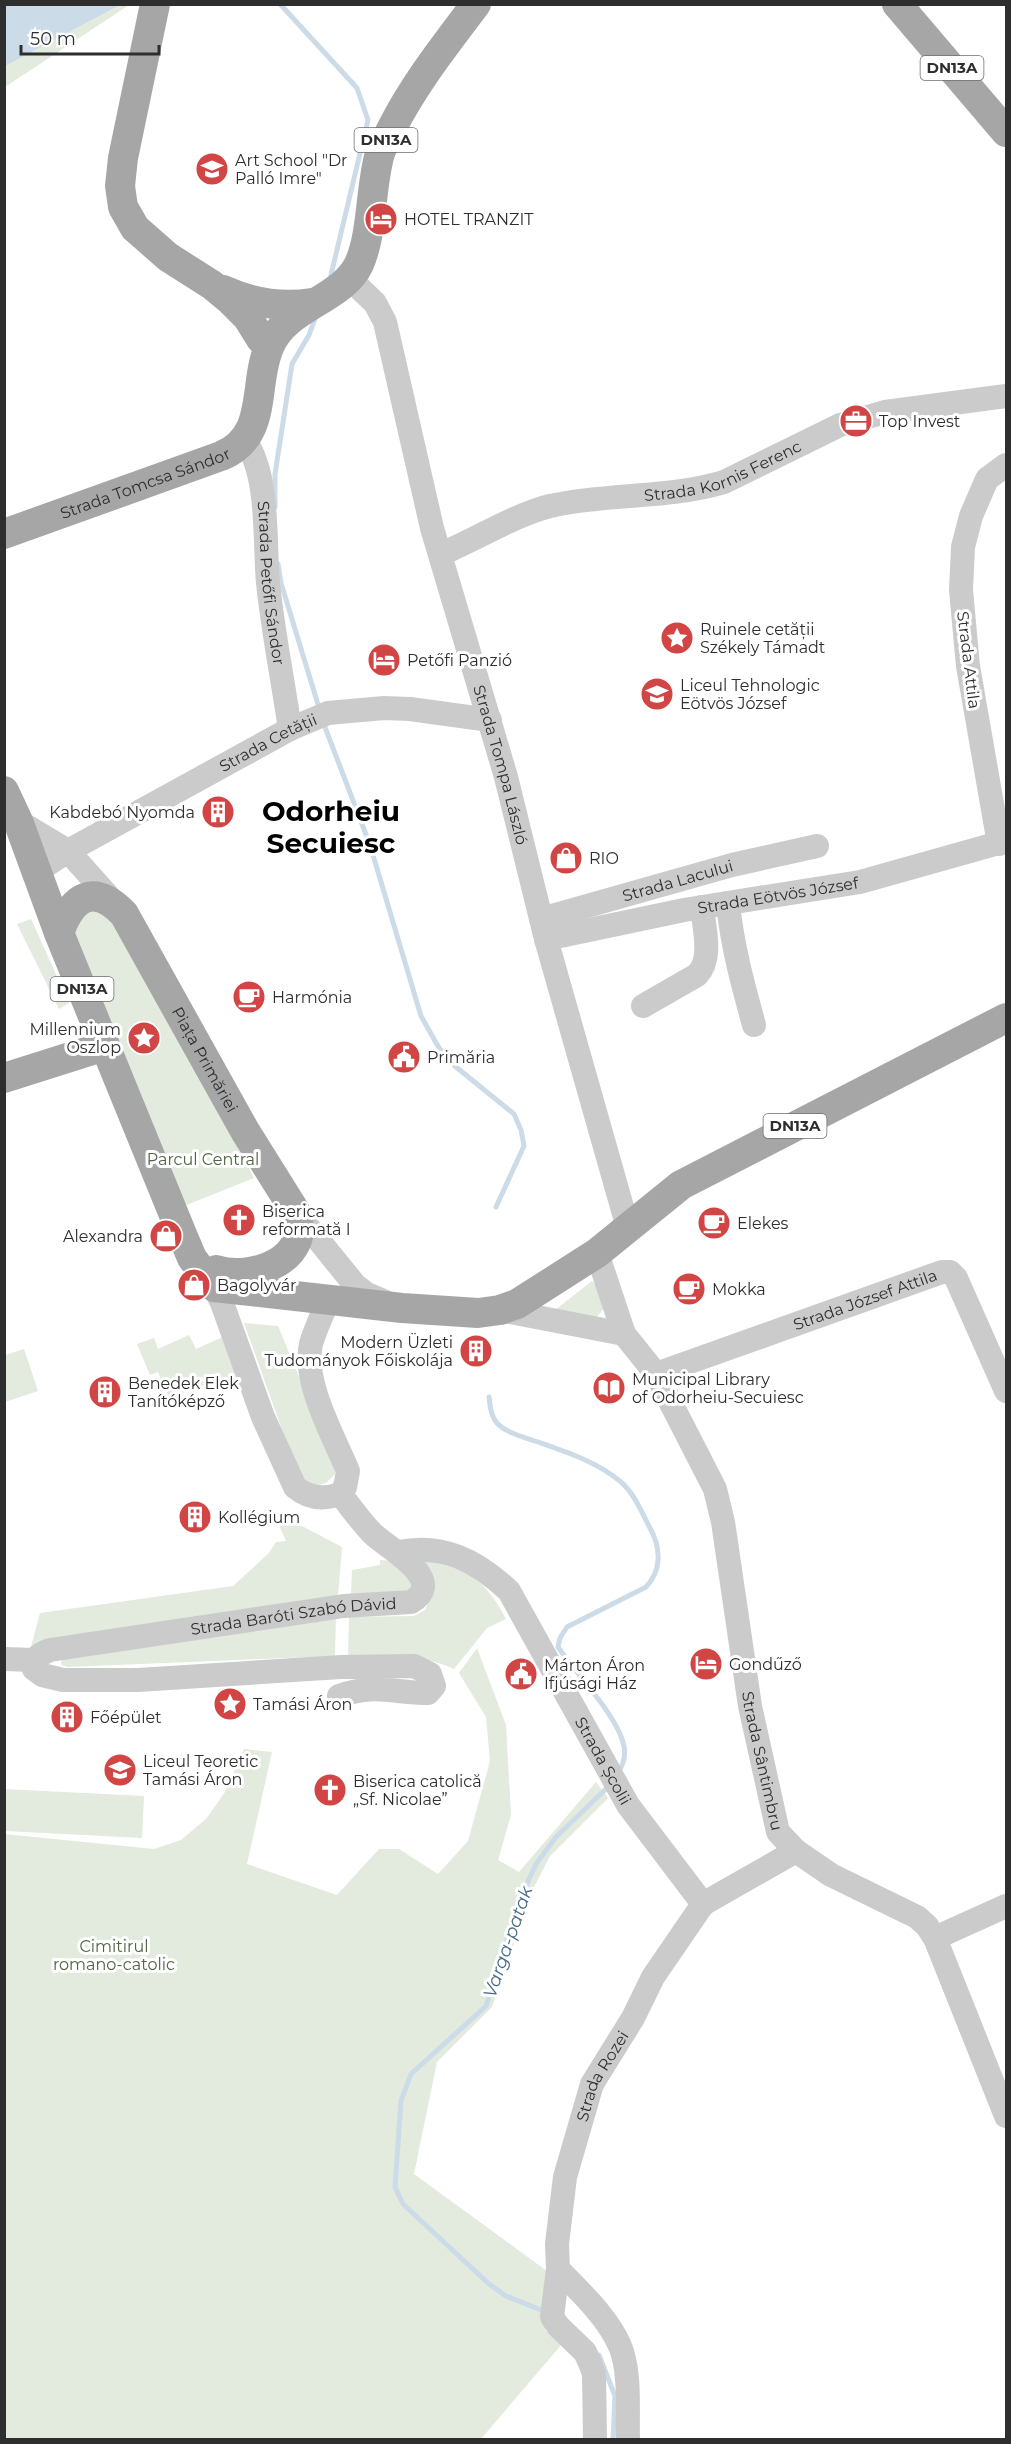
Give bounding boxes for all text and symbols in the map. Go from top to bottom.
scale bar [21,18,159,56]
text: 50 m [30,28,76,50]
road number: DN13A [920,56,984,80]
road number: DN13A [354,128,418,152]
school or university icon: Art School "Dr Palló Imre" [194,151,230,187]
place label: Art School "Dr Palló Imre" [235,151,348,188]
hotel icon: HOTEL TRANZIT [363,201,399,237]
place label: HOTEL TRANZIT [404,210,534,229]
office icon: Top Invest [838,403,874,439]
place label: Top Invest [879,412,961,431]
street label: Strada Kornis Ferenc [643,437,804,505]
street label: Strada Tomcsa Sándor [58,444,234,523]
street label: Strada Petőfi Sándor [254,500,289,666]
street label: Strada Attila [953,610,984,710]
place icon: Ruinele cetății Székely Támadt [659,620,695,656]
place label: Ruinele cetății Székely Támadt [700,620,826,657]
hotel icon: Petőfi Panzió [366,642,402,678]
place label: Petőfi Panzió [407,651,512,670]
school or university icon: Liceul Tehnologic Eötvös József [639,676,675,712]
place label: Liceul Tehnologic Eötvös József [680,676,820,713]
street label: Strada Tompa László [469,683,531,847]
street label: Strada Cetății [216,710,320,776]
building icon: Kabdebó Nyomda [200,794,236,830]
district label: Odorheiu Secuiesc [262,794,400,860]
place label: Kabdebó Nyomda [49,803,195,822]
shop icon: RIO [548,840,584,876]
place label: RIO [589,849,619,868]
street label: Strada Lacului [620,856,735,906]
street label: Strada Eötvös József [696,873,860,918]
road number: DN13A [50,977,113,1001]
cafe icon: Harmónia [231,979,267,1015]
place label: Harmónia [272,988,352,1007]
street label: Piața Primăriei [168,1004,242,1116]
place label: Millennium Oszlop [29,1020,121,1057]
place icon: Millennium Oszlop [126,1020,162,1056]
public building icon: Primăria [386,1039,422,1075]
place label: Primăria [427,1048,495,1067]
road number: DN13A [764,1114,826,1138]
park label: Parcul Central [147,1150,259,1169]
church icon: Biserica reformată I [221,1202,257,1238]
place label: Biserica reformată I [262,1202,351,1239]
cafe icon: Elekes [696,1205,732,1241]
place label: Elekes [737,1214,789,1233]
shop icon: Alexandra [148,1218,184,1254]
place label: Alexandra [63,1227,143,1246]
street label: Strada József Attila [791,1265,940,1334]
shop icon: Bagolyvár [176,1267,212,1303]
cafe icon: Mokka [671,1271,707,1307]
place label: Bagolyvár [217,1276,297,1295]
place label: Mokka [712,1280,766,1299]
place label: Modern Üzleti Tudományok Főiskolája [264,1332,453,1370]
building icon: Modern Üzleti Tudományok Főiskolája [458,1333,494,1369]
library icon: Municipal Library of Odorheiu-Secuiesc [591,1370,627,1406]
place label: Municipal Library of Odorheiu-Secuiesc [632,1370,804,1407]
building icon: Benedek Elek Tanítóképző [87,1374,123,1410]
place label: Benedek Elek Tanítóképző [128,1374,239,1411]
building icon: Kollégium [177,1499,213,1535]
place label: Kollégium [218,1508,300,1527]
street label: Strada Baróti Szabó Dávid [189,1594,397,1639]
hotel icon: Gondűző [688,1646,724,1682]
place label: Gondűző [729,1655,802,1674]
public building icon: Márton Áron Ifjúsági Ház [503,1656,539,1692]
place label: Márton Áron Ifjúsági Ház [544,1656,645,1693]
place icon: Tamási Áron [212,1686,248,1722]
street label: Strada Sântimbru [738,1690,786,1832]
place label: Tamási Áron [253,1695,352,1714]
building icon: Főépület [49,1699,85,1735]
place label: Főépület [90,1708,162,1727]
street label: Strada Școlii [571,1714,635,1808]
school or university icon: Liceul Teoretic Tamási Áron [102,1752,138,1788]
place label: Liceul Teoretic Tamási Áron [143,1752,258,1789]
church icon: Biserica catolică „Sf. Nicolae” [312,1772,348,1808]
place label: Biserica catolică „Sf. Nicolae” [353,1772,482,1809]
water label: Varga-patak [479,1882,538,2001]
park label: Cimitirul romano-catolic [53,1937,175,1974]
street label: Strada Rozei [573,2027,633,2124]

